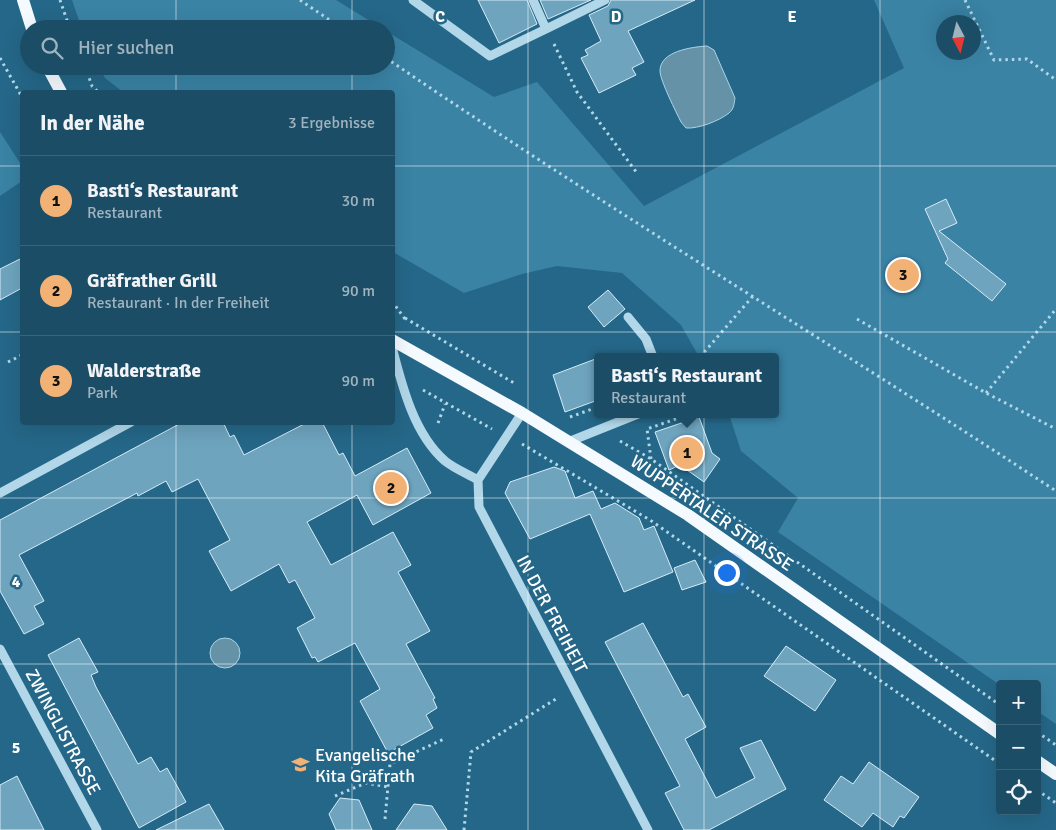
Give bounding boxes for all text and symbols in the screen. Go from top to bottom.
text: C [435,7,445,27]
text: D [611,7,622,27]
text: E [787,7,797,27]
north arrow [936,15,981,60]
search box [20,20,395,75]
icon: search [38,34,66,62]
text: Hier suchen [78,36,174,60]
text: In der Nähe [40,110,145,136]
text: 3 Ergebnisse [288,113,375,133]
text: Basti‘s Restaurant [87,179,238,203]
text: 1 [52,191,60,211]
text: 30 m [341,191,375,211]
text: Restaurant [87,203,162,223]
pin: 3 [887,256,919,294]
text: Gräfrather Grill [87,269,217,293]
text: 2 [52,281,60,301]
text: 90 m [341,281,375,301]
text: Restaurant · In der Freiheit [87,293,269,313]
popup [594,353,779,418]
text: Walderstraße [87,359,201,383]
text: Basti‘s Restaurant [611,364,762,388]
text: 3 [52,371,60,391]
text: 90 m [341,371,375,391]
text: Park [87,383,118,403]
text: Restaurant [611,388,686,408]
pin: 1 [671,434,703,472]
street label: WUPPERTALER STRASSE [626,450,798,576]
pin: 2 [375,469,407,507]
street label: IN DER FREIHEIT [512,551,592,677]
your location [714,560,740,586]
text: 4 [12,572,21,592]
street label: ZWINGLISTRASSE [21,665,105,799]
map controls [996,680,1041,815]
button: + [996,680,1041,725]
button: − [996,725,1041,770]
text: 5 [12,738,20,758]
place label: Evangelische Kita Gräfrath [315,744,416,787]
school or university icon: Evangelische Kita Gräfrath [291,755,311,775]
button: locate [996,770,1041,815]

